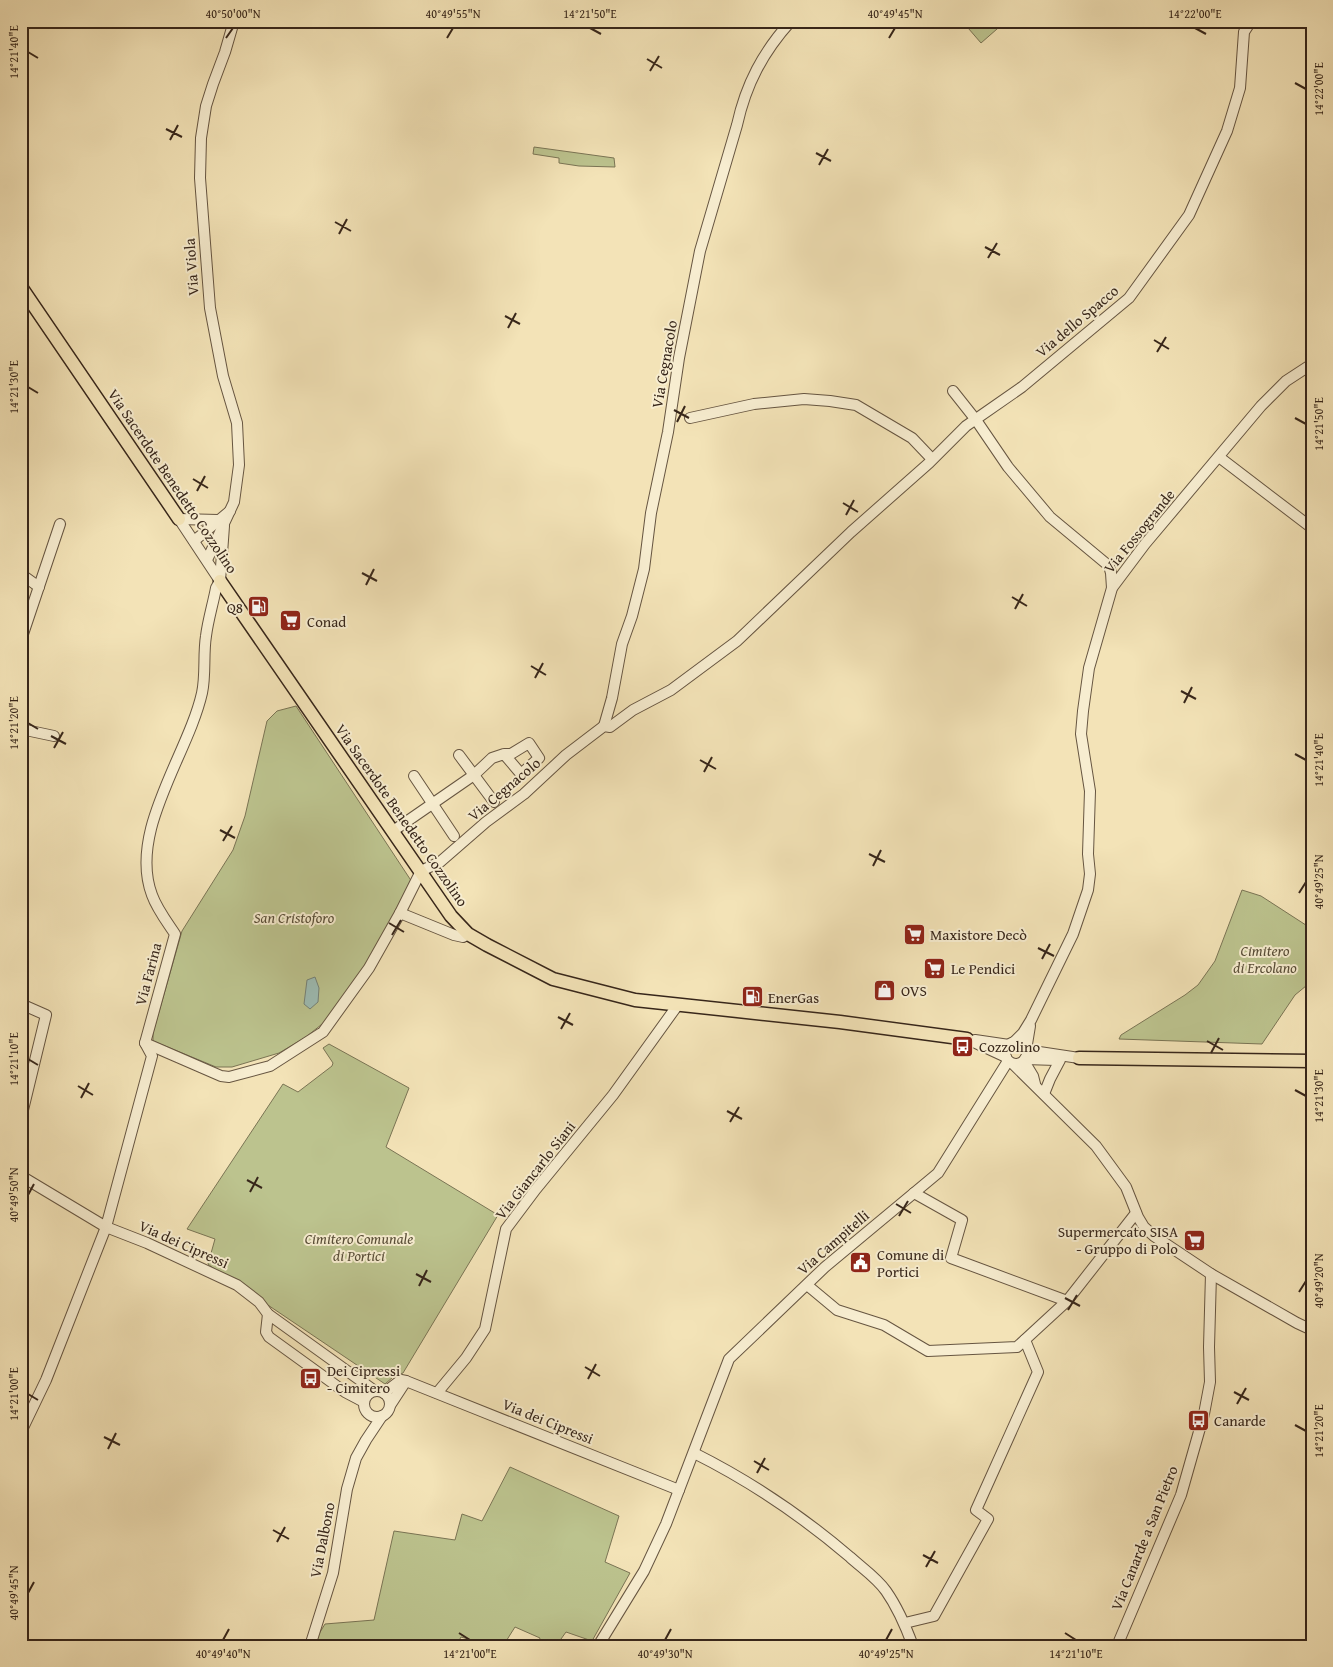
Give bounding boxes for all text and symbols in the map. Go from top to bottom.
text: 40°50'00"N [205,5,261,22]
text: 40°49'55"N [425,5,481,22]
text: 14°21'50"E [563,5,617,22]
text: 40°49'45"N [867,5,923,22]
text: 14°22'00"E [1168,5,1222,22]
text: 14°21'40"E [5,25,22,79]
text: 14°22'00"E [1310,62,1327,116]
street label: Via Viola [179,238,203,296]
street label: Via dello Spacco [1031,280,1123,362]
street label: Via Cegnacolo [646,318,682,410]
text: 14°21'30"E [5,360,22,414]
street label: Via Sacerdote Benedetto Cozzolino [103,385,243,578]
text: 14°21'50"E [1310,397,1327,451]
street label: Via Fossogrande [1099,485,1179,577]
fuel station icon: Q8 [247,595,271,619]
place label: Q8 [227,597,243,618]
supermarket icon: Conad [279,609,303,633]
place label: Conad [307,611,346,632]
text: 14°21'20"E [5,696,22,750]
street label: Via Sacerdote Benedetto Cozzolino [331,719,473,911]
text: 14°21'40"E [1310,733,1327,787]
street label: Via Cegnacolo [463,752,545,826]
text: 40°49'25"N [1310,854,1327,910]
park label: San Cristoforo [254,907,335,928]
supermarket icon: Maxistore Decò [902,922,926,946]
place label: Maxistore Decò [930,924,1027,945]
street label: Via Farina [130,940,166,1008]
park label: Cimitero di Ercolano [1233,940,1297,978]
supermarket icon: Le Pendici [923,956,947,980]
place label: Le Pendici [951,958,1015,979]
shop icon: OVS [873,978,897,1002]
place label: OVS [901,980,927,1001]
fuel station icon: EnerGas [740,985,764,1009]
place label: EnerGas [768,987,819,1008]
text: 14°21'10"E [5,1032,22,1086]
bus stop icon: Cozzolino [951,1034,975,1058]
place label: Cozzolino [979,1036,1040,1057]
text: 14°21'30"E [1310,1069,1327,1123]
street label: Via Giancarlo Siani [490,1117,580,1223]
text: 40°49'50"N [5,1167,22,1223]
street label: Via Campitelli [792,1205,874,1279]
street label: Via dei Cipressi [136,1215,232,1273]
place label: Supermercato SISA - Gruppo di Polo [1058,1221,1178,1259]
park label: Cimitero Comunale di Portici [305,1228,413,1266]
supermarket icon: Supermercato SISA - Gruppo di Polo [1182,1228,1206,1252]
place label: Comune di Portici [877,1244,944,1282]
public building icon: Comune di Portici [849,1251,873,1275]
text: 40°49'20"N [1310,1253,1327,1309]
place label: Dei Cipressi - Cimitero [327,1360,400,1398]
text: 14°21'00"E [5,1367,22,1421]
bus stop icon: Dei Cipressi - Cimitero [299,1367,323,1391]
street label: Via dei Cipressi [499,1393,597,1449]
text: 14°21'20"E [1310,1404,1327,1458]
bus stop icon: Canarde [1186,1408,1210,1432]
place label: Canarde [1214,1410,1266,1431]
street label: Via Canarde a San Pietro [1105,1462,1183,1613]
street label: Via Dalbono [304,1500,340,1579]
text: 40°49'45"N [5,1565,22,1621]
text: 40°49'40"N [195,1645,251,1662]
text: 14°21'00"E [443,1645,497,1662]
text: 40°49'30"N [637,1645,693,1662]
text: 40°49'25"N [858,1645,914,1662]
text: 14°21'10"E [1049,1645,1103,1662]

